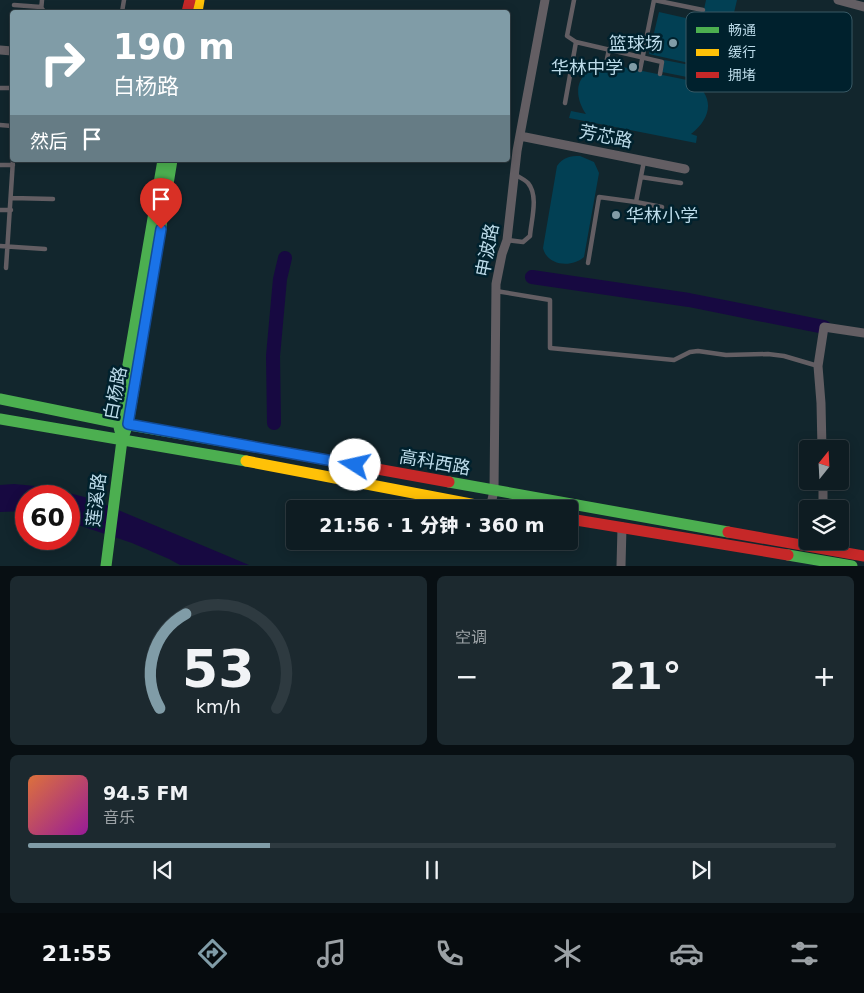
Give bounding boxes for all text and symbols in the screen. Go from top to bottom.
legend [686,12,852,92]
text: 畅通 [728,22,756,38]
text: 190 m [113,27,235,67]
icon: right [30,30,95,95]
place label: 篮球场 [609,33,663,54]
marker: 篮球场 [667,37,679,49]
text: 缓行 [728,44,756,60]
place label: 华林中学 [551,57,623,78]
marker: 华林中学 [627,61,639,73]
text: 拥堵 [728,67,756,83]
text: 白杨路 [113,74,179,99]
street label: 芳芯路 [577,121,635,151]
icon: arrive [78,125,106,153]
text: 然后 [30,130,68,152]
pin [140,178,182,229]
icon: arrive [147,185,175,213]
place label: 华林小学 [626,205,698,226]
marker: 华林小学 [610,209,622,221]
street label: 申波路 [472,221,502,279]
street label: 白杨路 [100,364,130,422]
position arrow [328,438,380,490]
north arrow [799,440,849,490]
map controls [799,440,849,550]
street label: 高科西路 [398,445,472,479]
street label: 莲溪路 [82,472,110,528]
speed limit sign: 60 [15,485,80,550]
button: layers [799,500,849,550]
text: 21:56 · 1 分钟 · 360 m [319,514,545,536]
text: 空调 [455,628,487,647]
text: 53 [182,639,255,699]
text: 21° [610,654,681,698]
text: − [455,660,478,693]
text: + [813,660,836,693]
text: km/h [196,696,241,717]
text: 94.5 FM [103,782,188,804]
text: 音乐 [103,808,135,827]
icon: previous [149,856,177,884]
icon: pause [418,856,446,884]
icon: next [687,856,715,884]
icon: directions [195,936,230,971]
icon: music [314,936,349,971]
icon: phone [432,936,467,971]
icon: climate [550,936,585,971]
icon: car [669,936,704,971]
icon: filters [787,936,822,971]
text: 21:55 [42,941,112,966]

